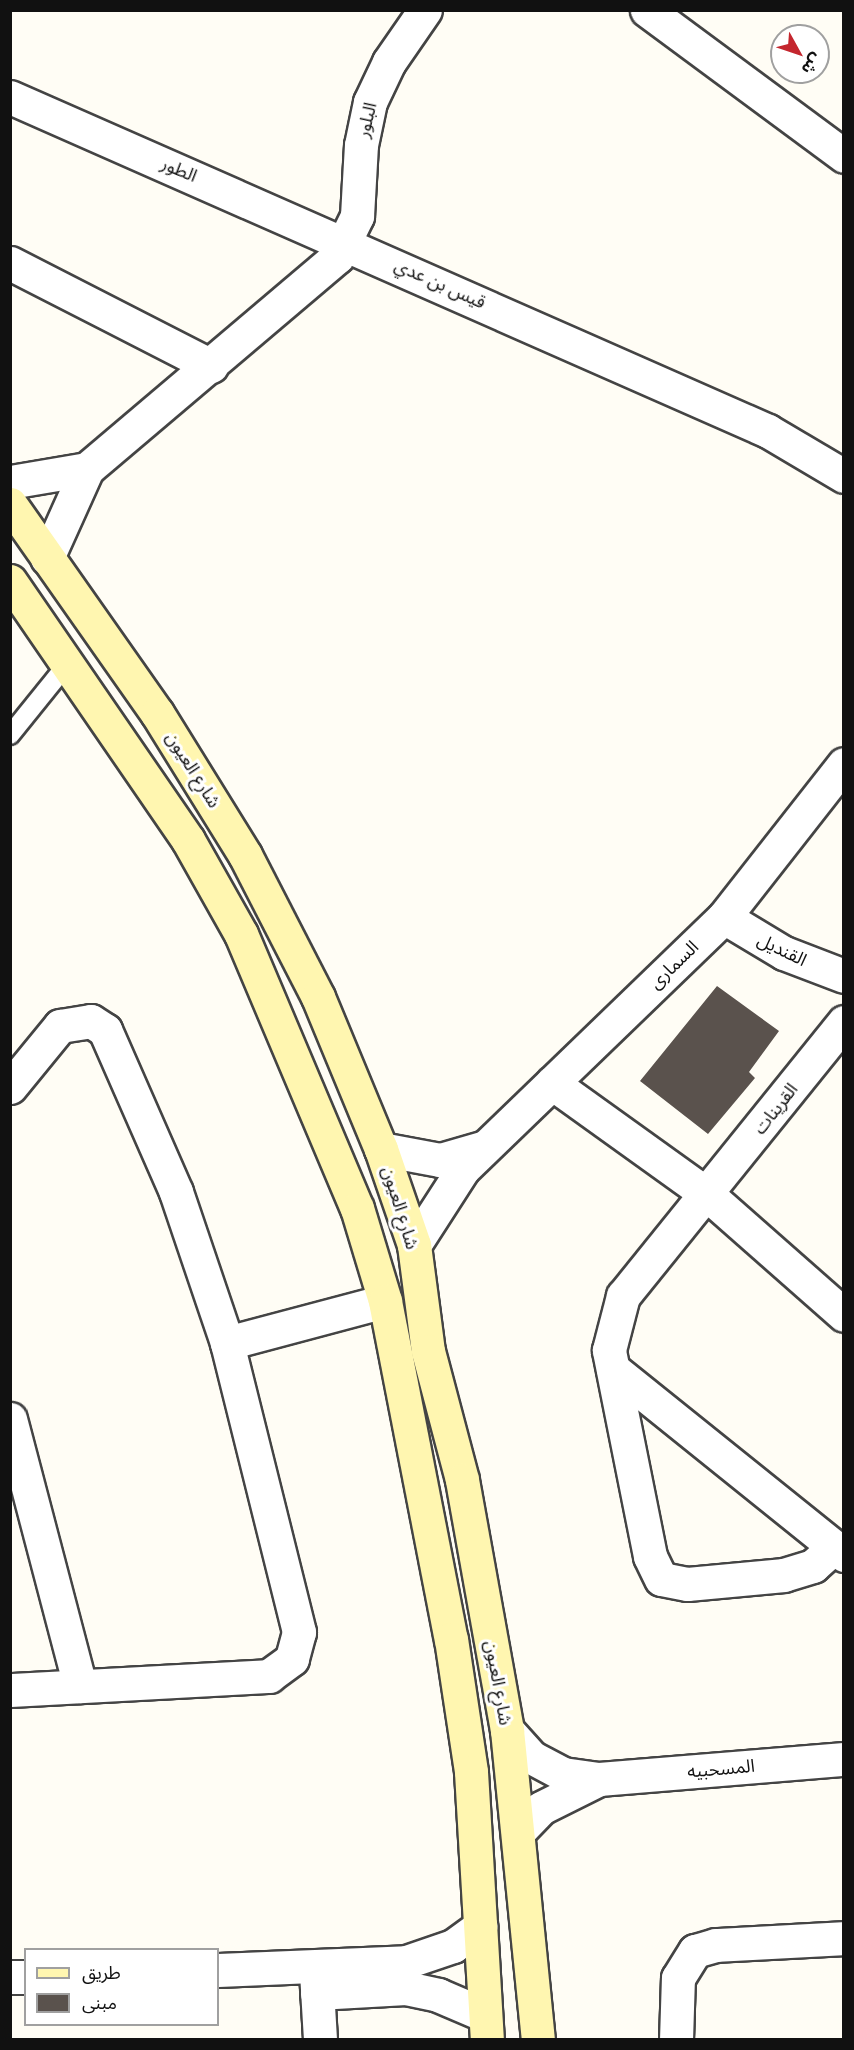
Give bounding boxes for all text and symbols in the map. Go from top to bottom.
north arrow [770,24,830,84]
text: ش [798,49,827,79]
street label: البلور [352,100,382,140]
street label: الطور [158,153,200,187]
street label: قيس بن عدي [391,254,489,314]
street label: شارع العيون [161,728,225,812]
street label: القنديل [754,929,810,971]
street label: السمارى [645,936,703,994]
street label: القرينات [749,1079,803,1139]
street label: شارع العيون [377,1164,423,1252]
street label: شارع العيون [480,1639,516,1727]
street label: المسحبيه [686,1755,756,1783]
legend [24,1948,219,2026]
text: طريق [82,1961,121,1984]
text: مبنى [82,1991,117,2014]

